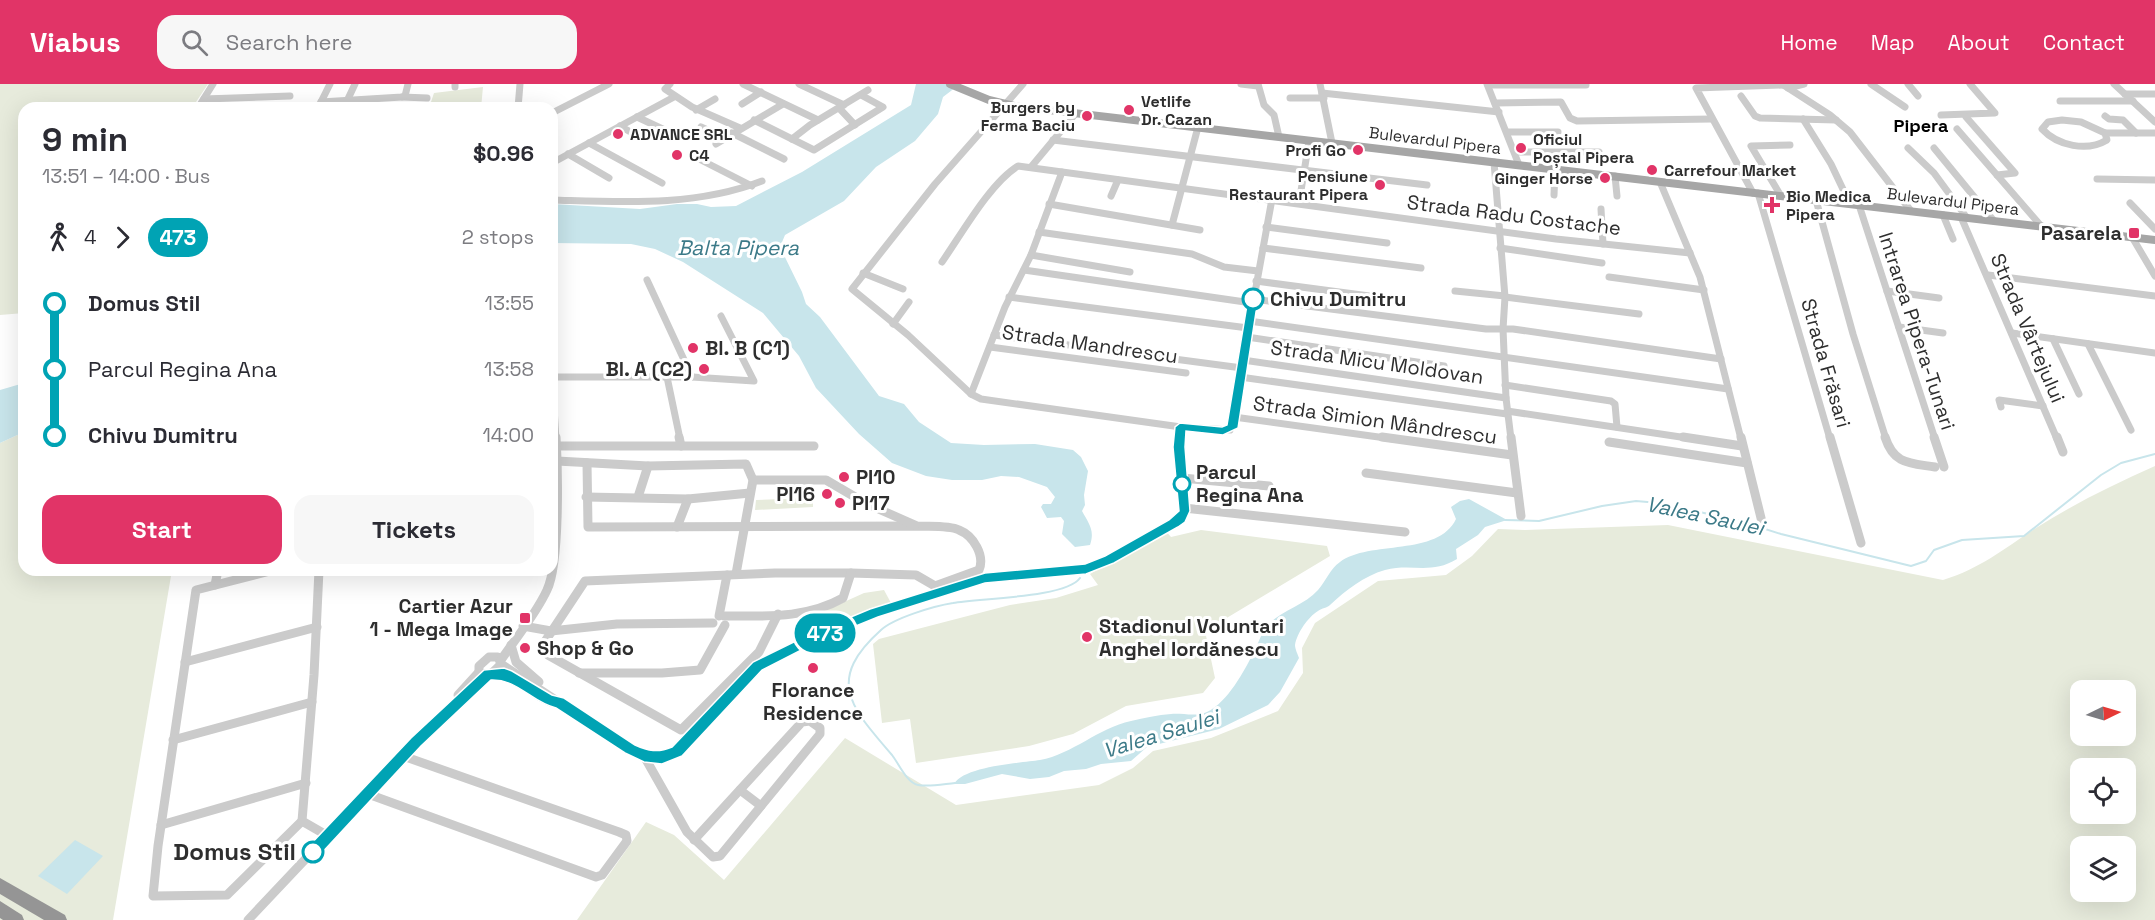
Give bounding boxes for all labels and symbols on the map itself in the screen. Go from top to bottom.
place label: Vetlife Dr. Cazan [1141,91,1212,130]
place label: Burgers by Ferma Baciu [981,97,1075,136]
marker: Vetlife Dr. Cazan [1122,103,1136,117]
marker: Burgers by Ferma Baciu [1080,109,1094,123]
district label: Pipera [1894,114,1949,137]
street label: Bulevardul Pipera [1368,122,1502,159]
place label: ADVANCE SRL [630,124,733,145]
marker: ADVANCE SRL [611,127,625,141]
place label: Oficiul Poștal Pipera [1533,129,1634,168]
place label: Profi Go [1286,140,1346,161]
marker: Oficiul Poștal Pipera [1514,141,1528,155]
marker: Profi Go [1351,143,1365,157]
place label: C4 [689,145,709,166]
marker: C4 [670,148,684,162]
place label: Carrefour Market [1664,160,1796,181]
marker: Carrefour Market [1645,163,1659,177]
place label: Pensiune Restaurant Pipera [1229,166,1368,205]
place label: Ginger Horse [1494,168,1593,189]
marker: Ginger Horse [1598,171,1612,185]
marker: Pensiune Restaurant Pipera [1373,178,1387,192]
street label: Bulevardul Pipera [1886,183,2020,220]
place label: Bio Medica Pipera [1786,186,1871,225]
street label: Strada Radu Costache [1405,189,1623,241]
marker: Bio Medica Pipera [1763,196,1781,214]
place label: Pasarela [2041,220,2122,246]
marker: Pasarela [2127,226,2141,240]
street label: Intrarea Pipera-Tunari [1873,229,1961,433]
water label: Balta Pipera [677,234,800,261]
street label: Strada Vârtejului [1985,249,2071,407]
place label: Chivu Dumitru [1270,286,1406,312]
marker: Chivu Dumitru [1242,288,1264,310]
street label: Strada Frăsari [1795,295,1857,431]
street label: Strada Mandrescu [1000,319,1180,369]
street label: Strada Micu Moldovan [1269,334,1485,390]
place label: Bl. B (C1) [705,335,790,361]
marker: Bl. B (C1) [686,341,700,355]
place label: Bl. A (C2) [605,356,692,382]
marker: Bl. A (C2) [697,362,711,376]
street label: Strada Simion Mândrescu [1251,390,1499,450]
place label: Parcul Regina Ana [1196,459,1304,508]
place label: PI10 [856,464,895,490]
marker: PI10 [837,470,851,484]
marker: Parcul Regina Ana [1173,475,1191,493]
place label: PI16 [776,481,815,507]
marker: PI16 [820,487,834,501]
place label: PI17 [852,490,889,516]
water label: Valea Saulei [1644,490,1769,542]
marker: PI17 [833,496,847,510]
place label: Cartier Azur 1 - Mega Image [370,593,513,642]
marker: Cartier Azur 1 - Mega Image [518,611,532,625]
place label: Stadionul Voluntari Anghel Iordănescu [1099,613,1284,662]
line badge: 473 [790,614,860,652]
marker: Stadionul Voluntari Anghel Iordănescu [1080,630,1094,644]
place label: Shop & Go [537,635,634,661]
marker: Shop & Go [518,641,532,655]
marker: Florance Residence [806,661,820,675]
place label: Florance Residence [763,677,863,726]
north arrow [2070,680,2136,746]
water label: Valea Saulei [1100,702,1225,764]
place label: Domus Stil [173,836,296,867]
marker: Domus Stil [302,841,324,863]

